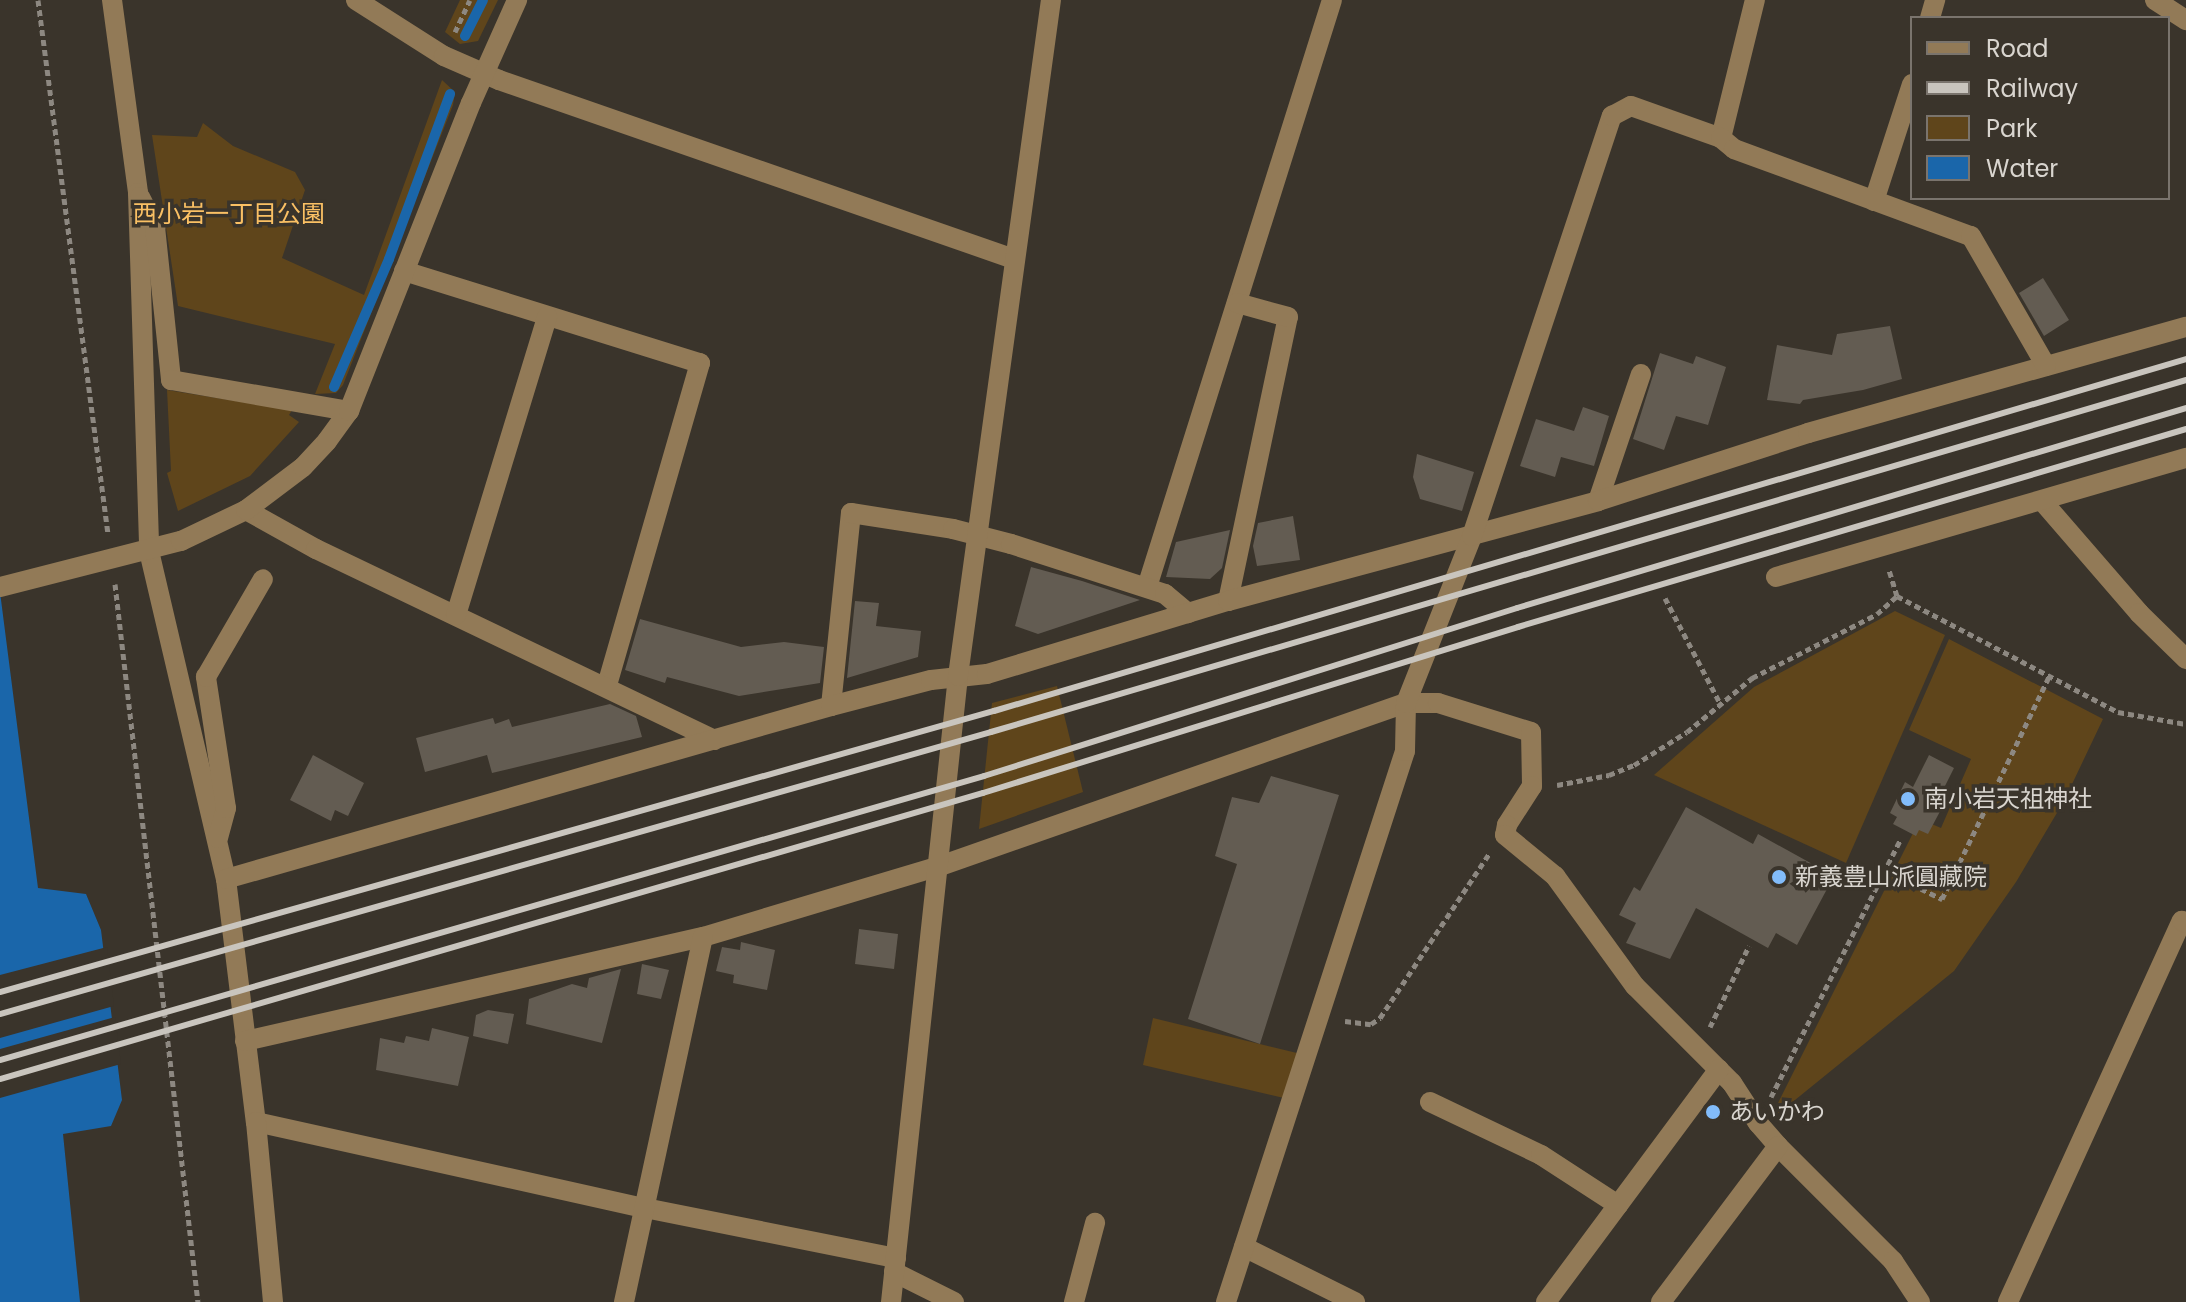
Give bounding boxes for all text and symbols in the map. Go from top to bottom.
legend [1910,16,2170,200]
text: Road [1986,32,2048,65]
text: Railway [1986,72,2078,105]
text: Park [1986,112,2037,145]
text: Water [1986,152,2058,185]
park label: 西小岩一丁目公園 [133,200,325,228]
place label: 南小岩天祖神社 [1924,785,2092,813]
marker: 南小岩天祖神社 [1899,790,1917,808]
place label: 新義豊山派圓藏院 [1795,863,1987,891]
marker: 新義豊山派圓藏院 [1770,868,1788,886]
place label: あいかわ [1729,1098,1825,1126]
marker: あいかわ [1704,1103,1722,1121]

